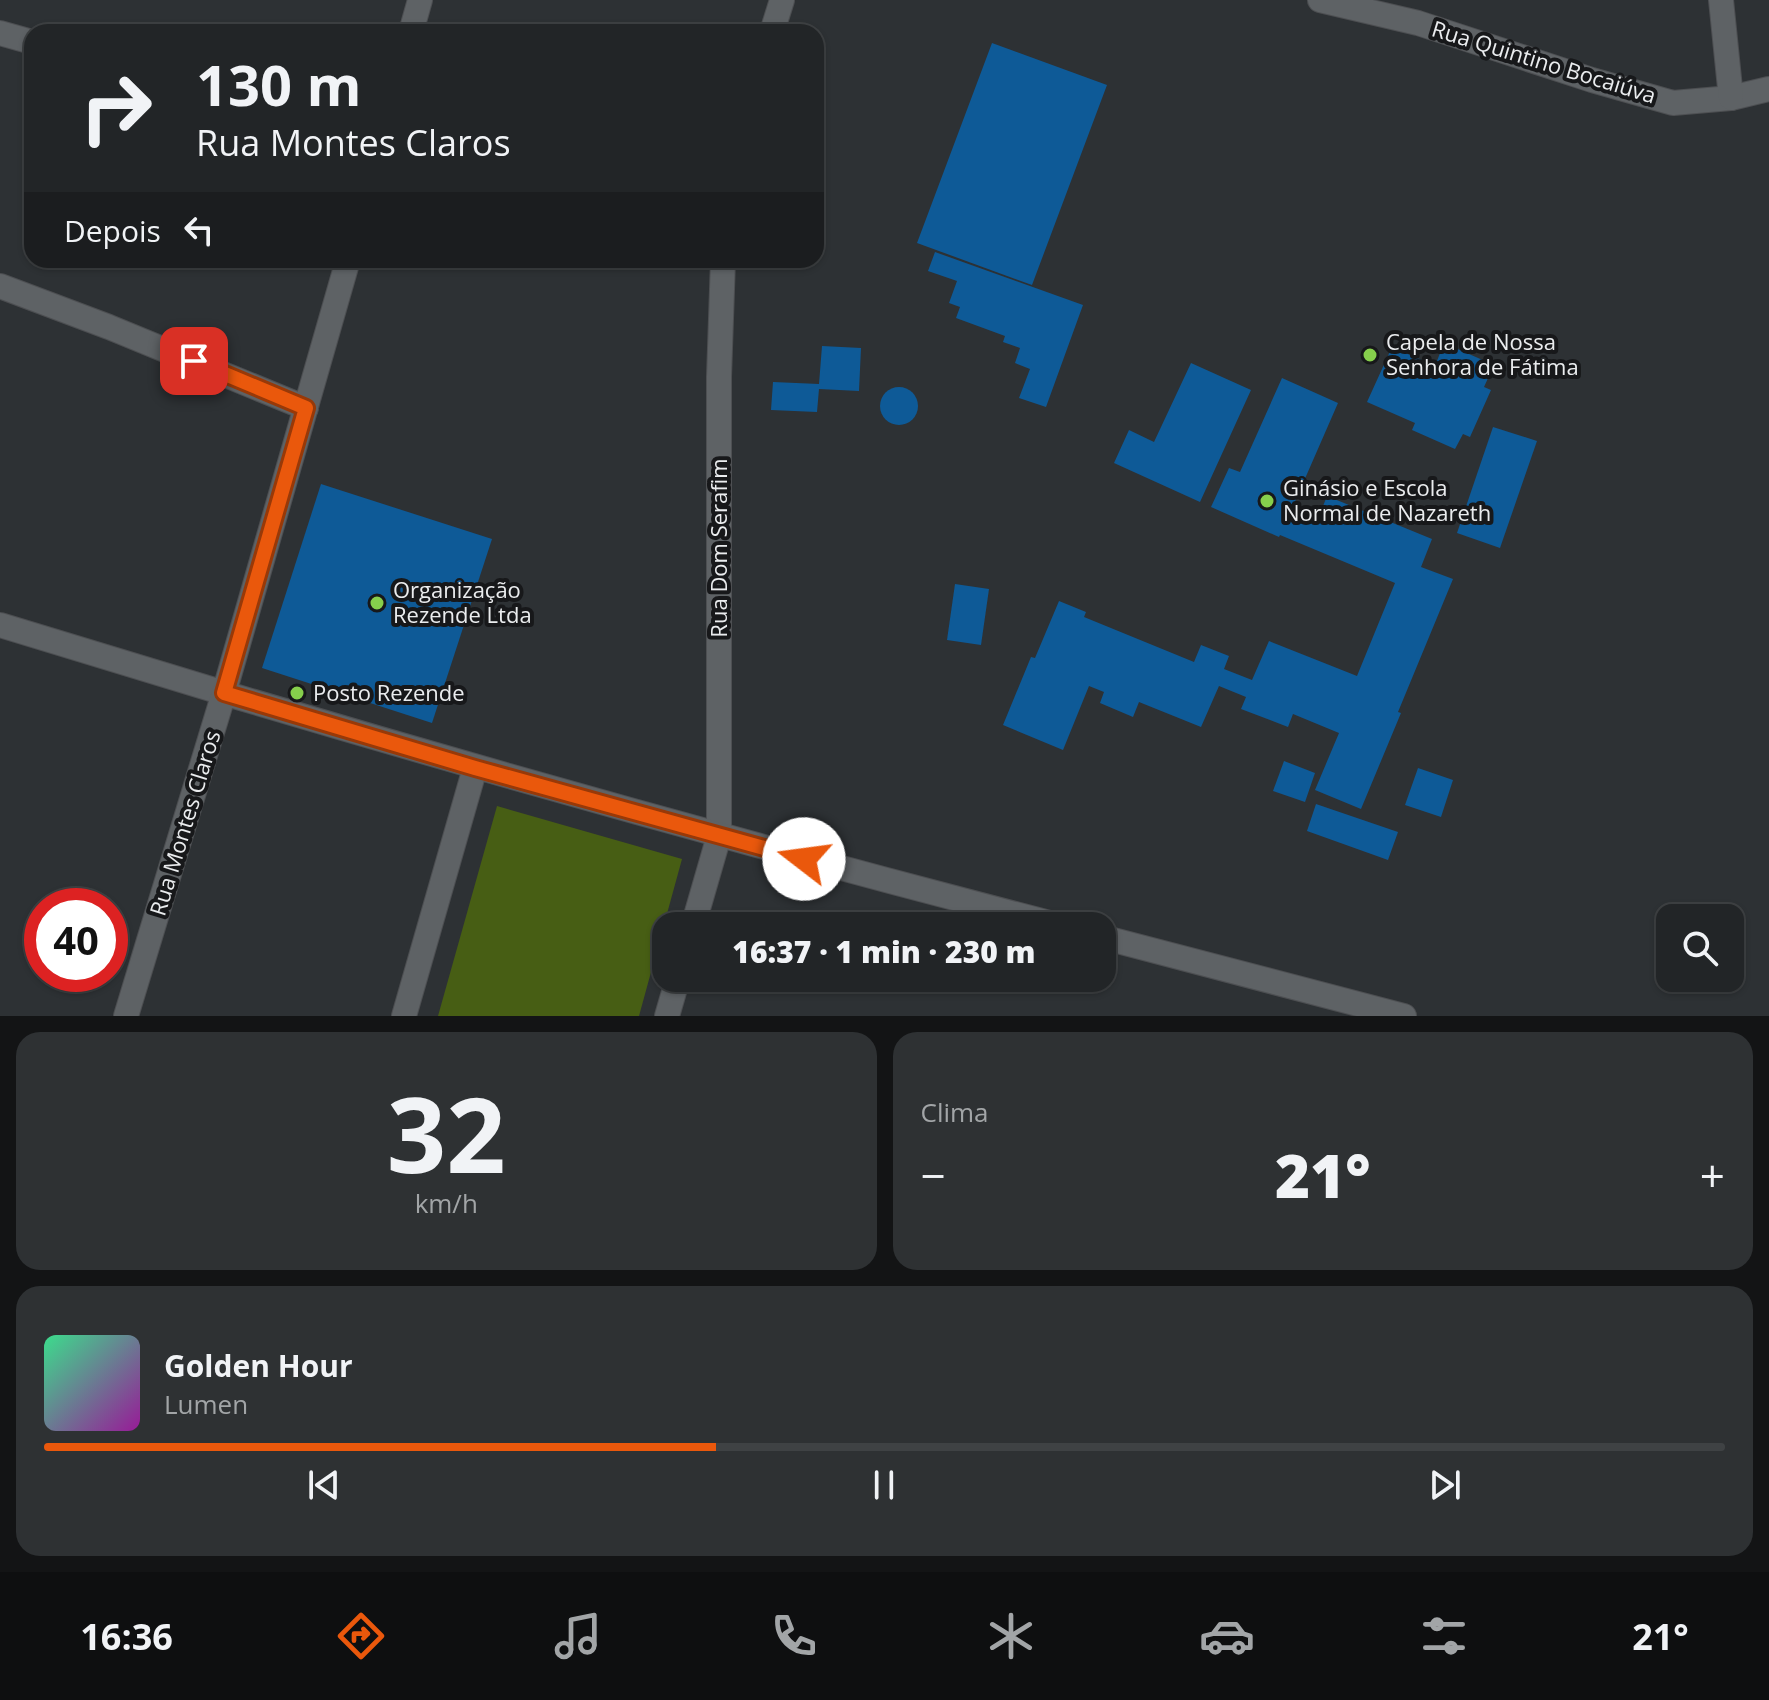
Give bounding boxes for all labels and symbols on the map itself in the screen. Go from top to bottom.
street label: Rua Quintino Bocaiúva [1429,13,1660,109]
place label: Capela de Nossa Senhora de Fátima [1386,326,1579,381]
pin [160,327,228,395]
marker: Capela de Nossa Senhora de Fátima [1361,346,1379,364]
street label: Rua Dom Serafim [703,458,733,638]
place label: Ginásio e Escola Normal de Nazareth [1283,472,1491,527]
marker: Ginásio e Escola Normal de Nazareth [1258,492,1276,510]
place label: Organização Rezende Ltda [393,574,532,629]
marker: Organização Rezende Ltda [368,594,386,612]
place label: Posto Rezende [313,677,465,707]
marker: Posto Rezende [288,684,306,702]
street label: Rua Montes Claros [142,726,226,919]
position arrow [762,817,846,901]
speed limit sign: 40 [24,888,128,992]

